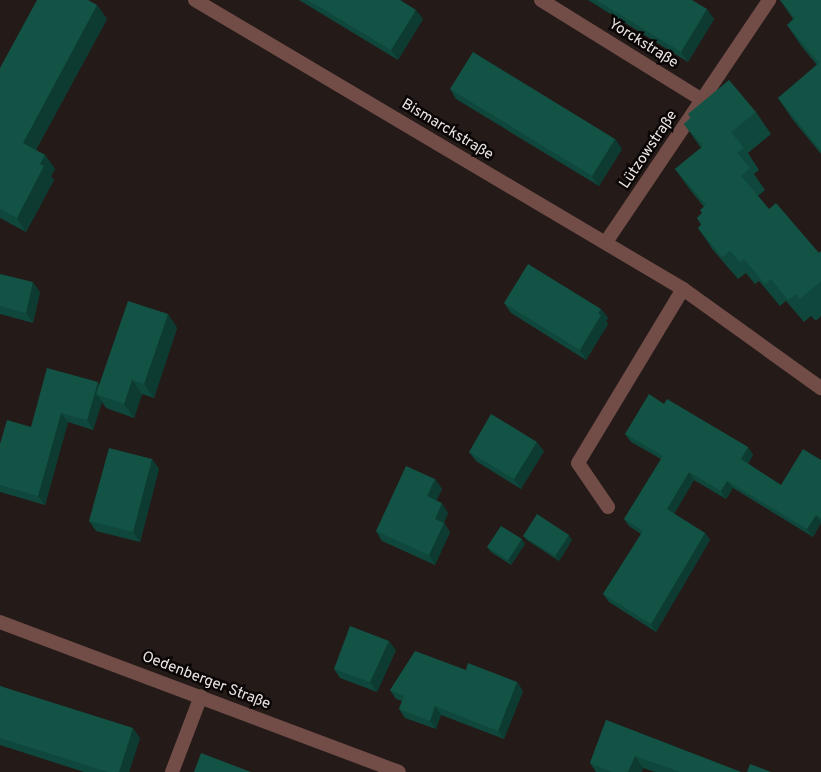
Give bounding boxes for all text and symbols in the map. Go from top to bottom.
street label: Yorckstraße [605,15,681,73]
street label: Bismarckstraße [398,96,496,164]
street label: Lützowstraße [616,107,682,193]
street label: Oedenberger Straße [139,648,273,714]

